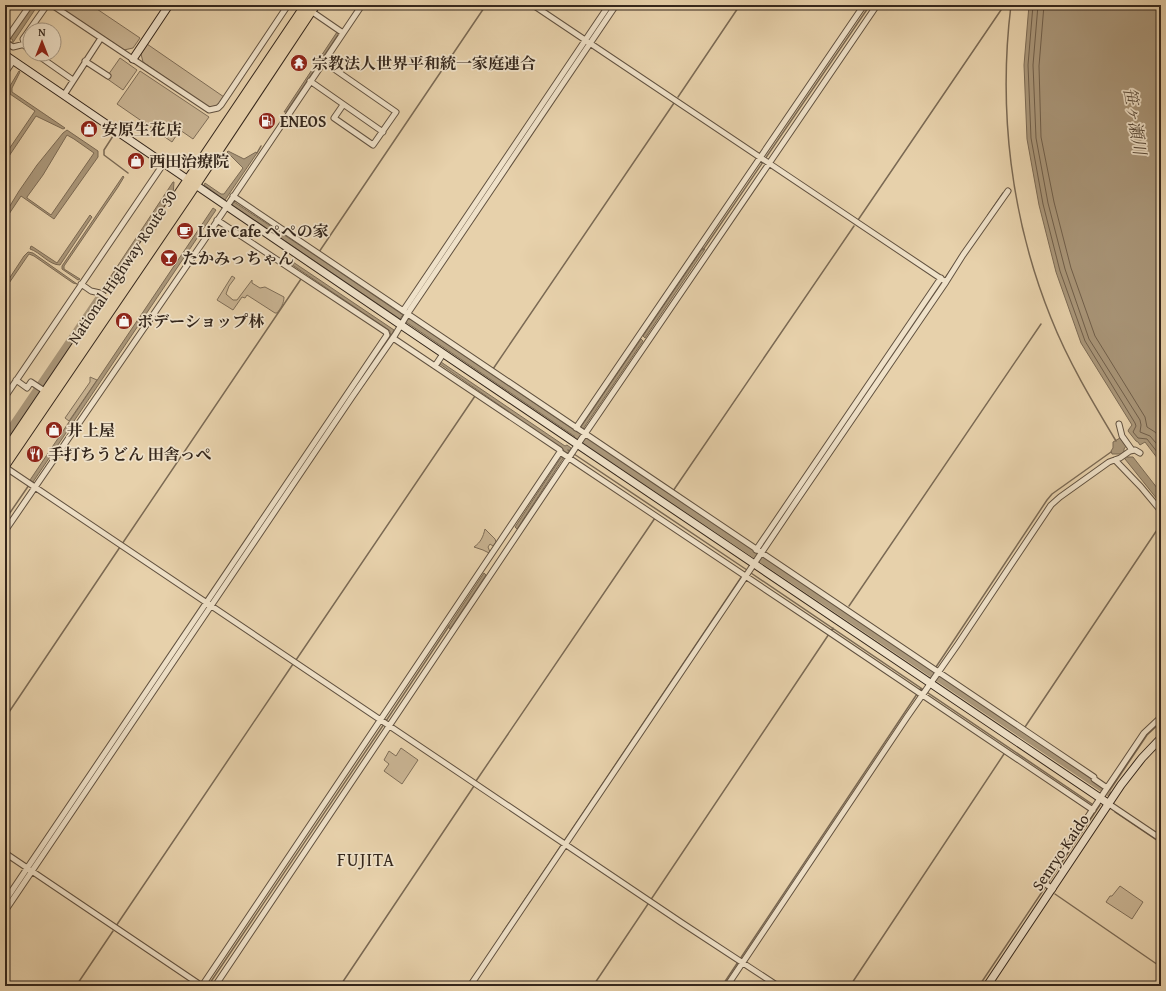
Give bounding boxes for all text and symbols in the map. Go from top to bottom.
north arrow [22,22,62,62]
text: N [38,24,46,40]
place label: 宗教法人世界平和統一家庭連合 [312,51,536,75]
temple icon: 宗教法人世界平和統一家庭連合 [289,53,309,73]
water label: 笹ヶ瀬川 [1118,85,1153,158]
place label: ENEOS [280,109,326,133]
fuel station icon: ENEOS [257,111,277,131]
place label: 安原生花店 [102,117,182,141]
shop icon: 安原生花店 [79,119,99,139]
place label: 西田治療院 [149,149,229,173]
shop icon: 西田治療院 [126,151,146,171]
street label: National Highway Route 30 [61,185,183,349]
place label: Live Cafe ペペの家 [198,219,329,243]
cafe icon: Live Cafe ペペの家 [175,221,195,241]
place label: たかみっちゃん [182,246,294,270]
bar icon: たかみっちゃん [159,248,179,268]
place label: ボデーショップ林 [137,309,264,333]
shop icon: ボデーショップ林 [114,311,134,331]
place label: 井上屋 [67,418,115,442]
shop icon: 井上屋 [44,420,64,440]
place label: 手打ちうどん 田舎っぺ [48,442,212,466]
restaurant icon: 手打ちうどん 田舎っぺ [25,444,45,464]
street label: Senryo Kaido [1025,809,1095,895]
district label: FUJITA [337,846,395,873]

